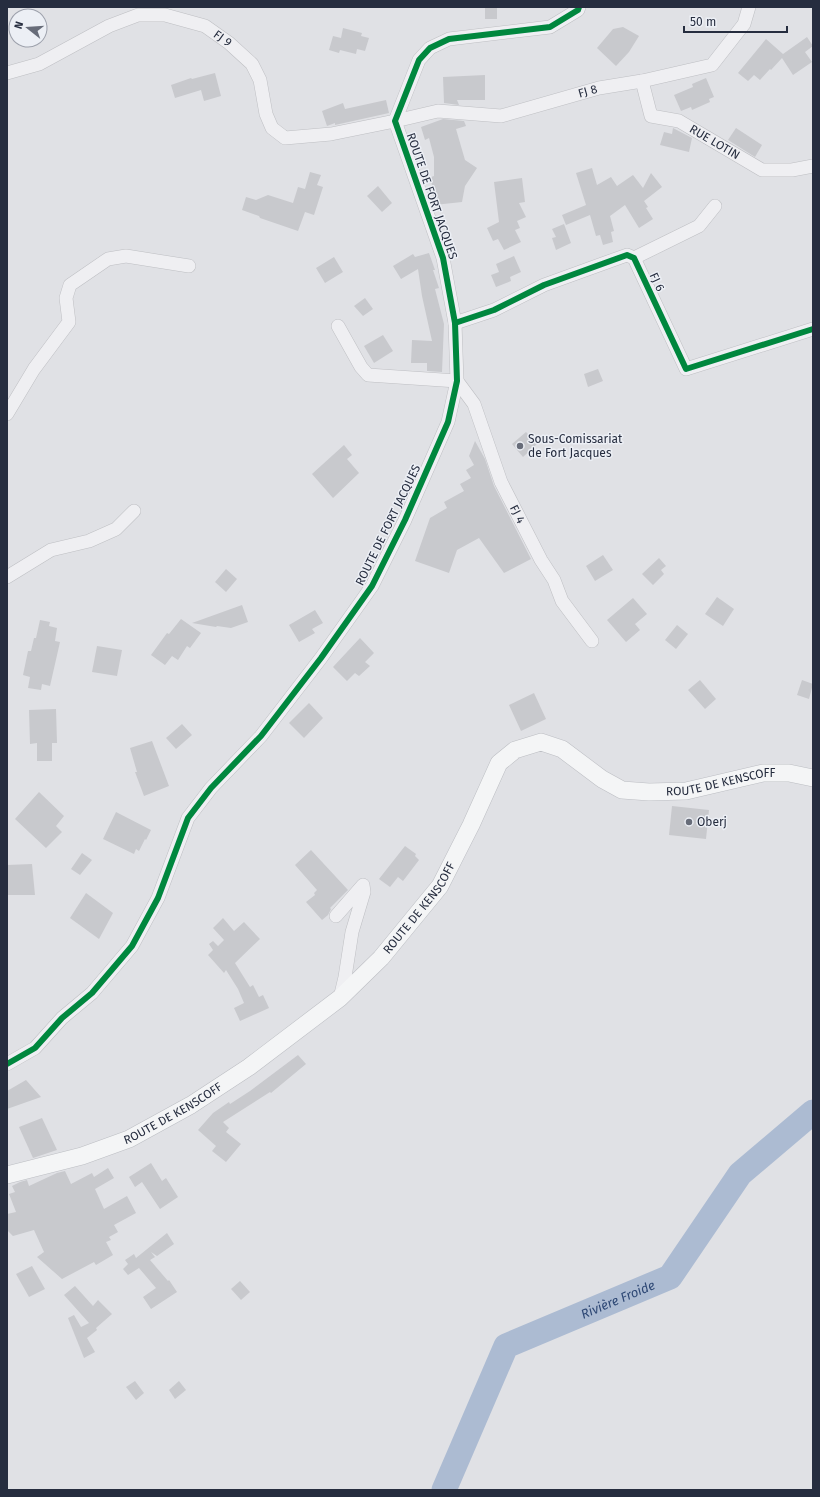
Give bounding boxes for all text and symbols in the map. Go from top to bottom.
north arrow [8,8,48,48]
scale bar [684,8,787,34]
text: 50 m [690,15,716,29]
text: N [12,20,26,31]
street label: FJ 9 [211,27,234,50]
street label: FJ 8 [577,82,599,101]
street label: RUE LOTIN [687,122,742,162]
street label: ROUTE DE FORT JACQUES [404,131,460,262]
street label: FJ 6 [647,270,667,294]
place label: Sous-Comissariat de Fort Jacques [528,432,623,460]
marker: Sous-Comissariat de Fort Jacques [515,441,525,451]
street label: ROUTE DE FORT JACQUES [353,462,424,588]
street label: FJ 4 [507,502,528,526]
street label: ROUTE DE KENSCOFF [666,766,775,799]
place label: Oberj [697,815,727,829]
marker: Oberj [684,817,694,827]
street label: ROUTE DE KENSCOFF [380,860,458,957]
street label: ROUTE DE KENSCOFF [122,1080,225,1147]
water label: Rivière Froide [579,1277,657,1322]

